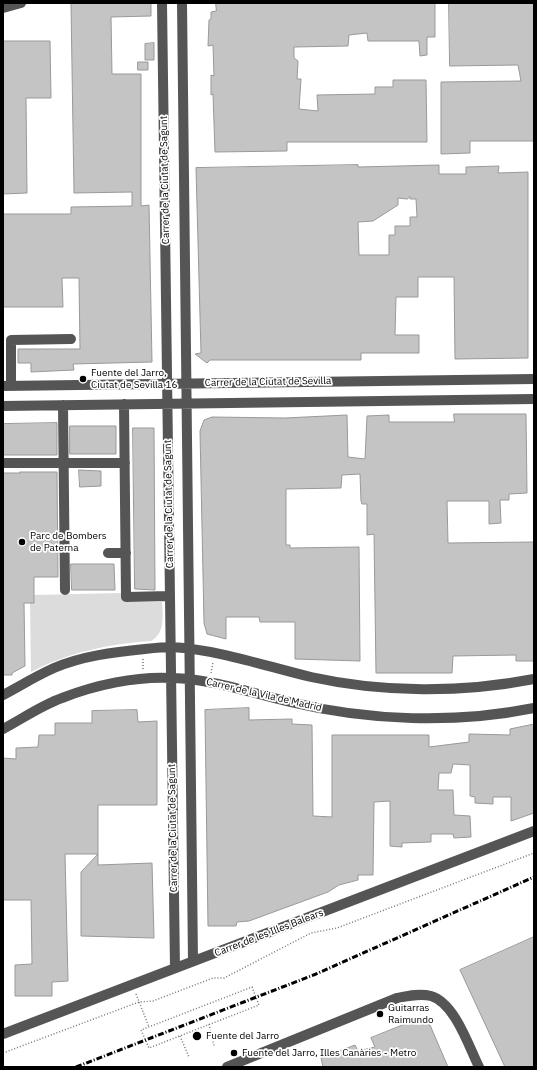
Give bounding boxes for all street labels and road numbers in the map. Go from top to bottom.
street label: Carrer de la Ciutat de Sagunt [158,116,172,244]
street label: Carrer de la Ciutat de Sevilla [205,375,331,389]
street label: Carrer de la Ciutat de Sagunt [162,440,176,568]
street label: Carrer de la Vila de Madrid [205,676,323,714]
street label: Carrer de la Ciutat de Sagunt [166,764,180,892]
street label: Carrer de les Illes Balears [213,907,325,959]

